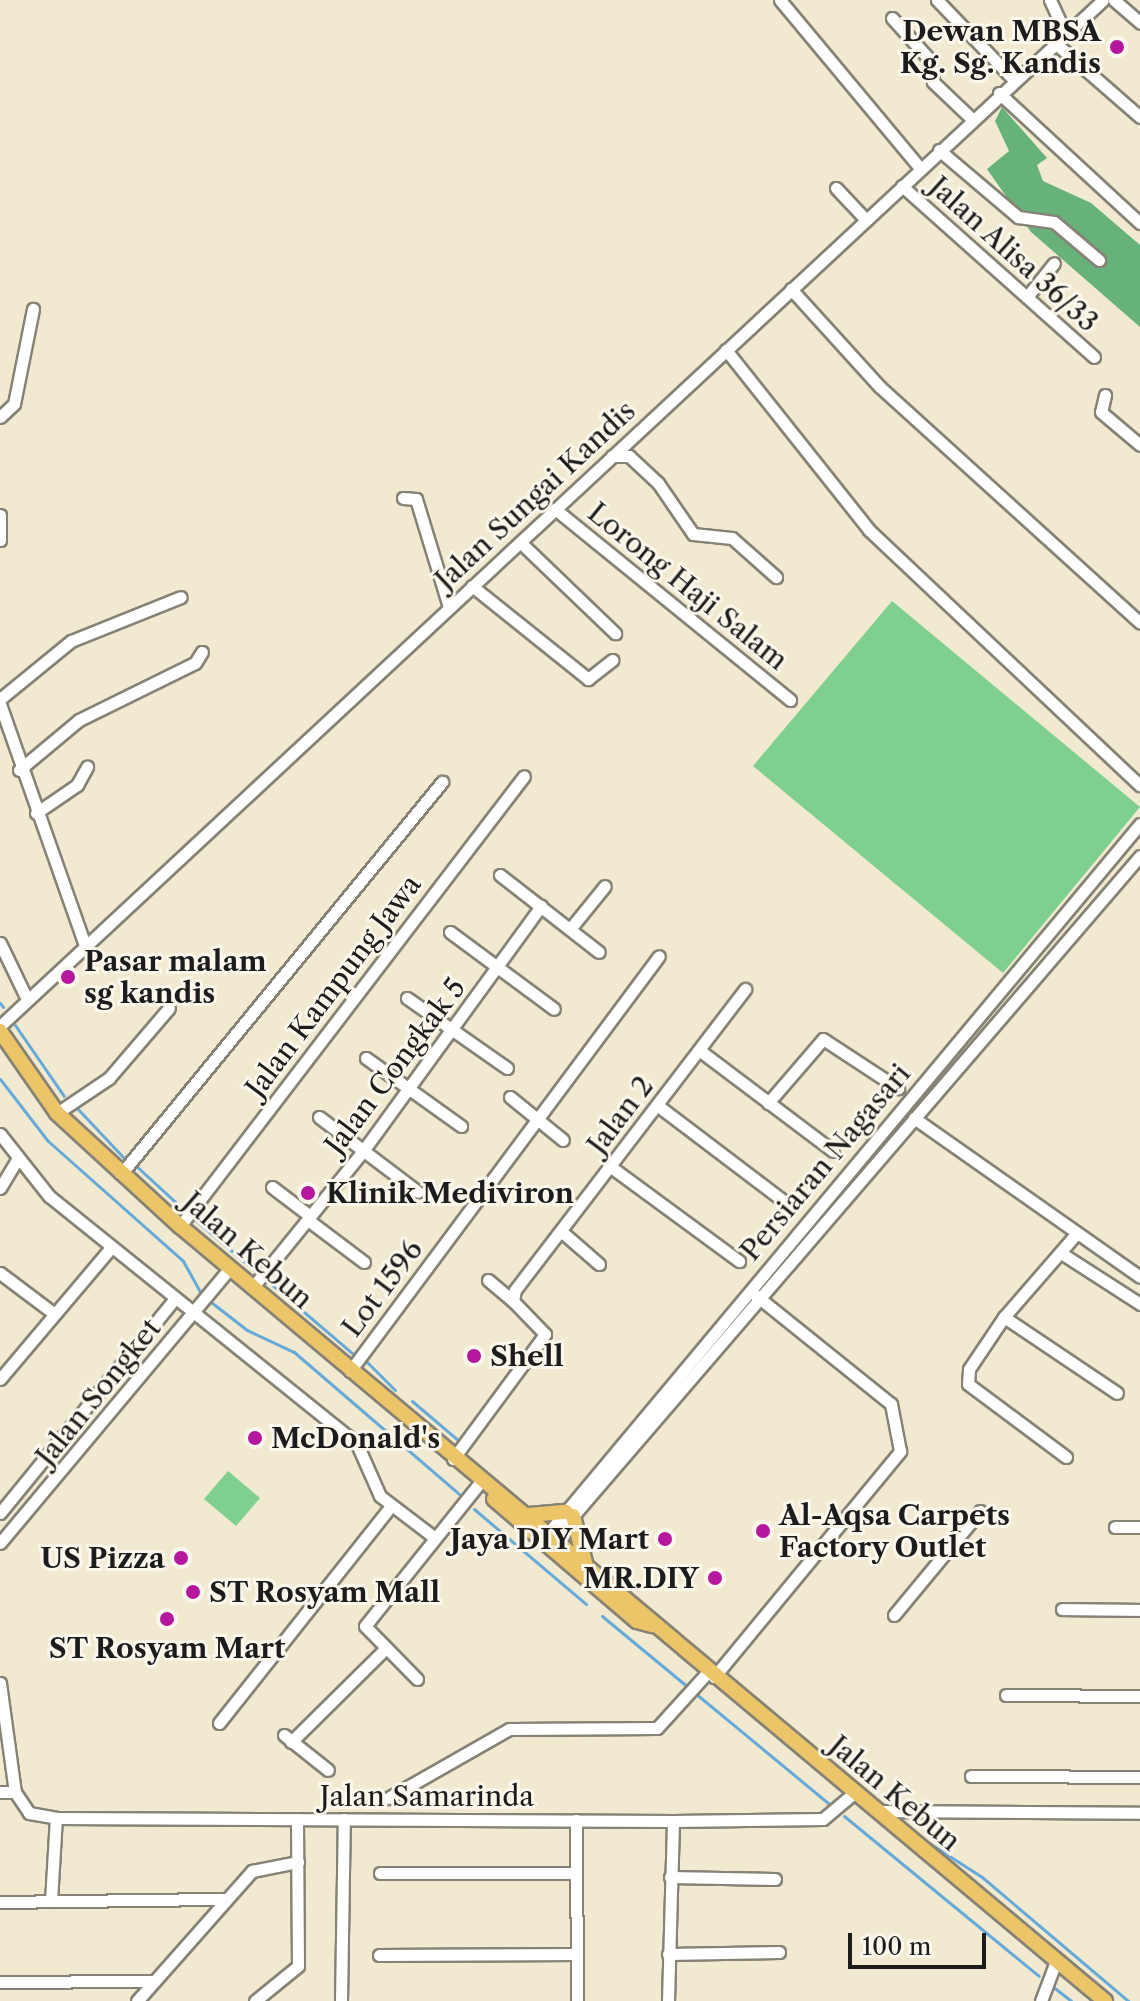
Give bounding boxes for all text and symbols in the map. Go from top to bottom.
place label: Dewan MBSA Kg. Sg. Kandis [900,14,1101,80]
marker: Dewan MBSA Kg. Sg. Kandis [1108,38,1126,56]
street label: Jalan Alisa 36/33 [922,169,1106,339]
street label: Jalan Sungai Kandis [428,394,642,596]
street label: Lorong Haji Salam [581,495,795,677]
street label: Jalan Kampung Jawa [238,868,428,1104]
place label: Pasar malam sg kandis [84,944,267,1010]
marker: Pasar malam sg kandis [59,968,77,986]
street label: Jalan Congkak 5 [318,971,472,1161]
street label: Persiaran Nagasari [733,1057,917,1267]
street label: Jalan 2 [580,1070,660,1160]
place label: Klinik Mediviron [326,1176,575,1210]
marker: Klinik Mediviron [297,1182,319,1204]
street label: Jalan Kebun [176,1185,320,1315]
street label: Lot 1596 [335,1233,429,1343]
street label: Jalan Songket [29,1312,167,1472]
place label: Shell [490,1339,564,1373]
marker: Shell [465,1347,483,1365]
place label: McDonald's [271,1421,440,1455]
marker: McDonald's [246,1429,264,1447]
place label: Al-Aqsa Carpets Factory Outlet [779,1498,1010,1564]
place label: Jaya DIY Mart [449,1522,649,1556]
marker: Al-Aqsa Carpets Factory Outlet [754,1522,772,1540]
marker: Jaya DIY Mart [656,1530,674,1548]
place label: US Pizza [40,1541,165,1575]
marker: US Pizza [172,1549,190,1567]
place label: MR.DIY [583,1561,699,1595]
marker: MR.DIY [706,1569,724,1587]
place label: ST Rosyam Mall [209,1575,441,1609]
marker: ST Rosyam Mall [184,1583,202,1601]
marker: ST Rosyam Mart [158,1610,176,1628]
place label: ST Rosyam Mart [48,1631,286,1665]
street label: Jalan Kebun [823,1728,967,1858]
street label: Jalan Samarinda [320,1779,534,1813]
scale bar [852,1917,990,1967]
text: 100 m [862,1932,931,1961]

